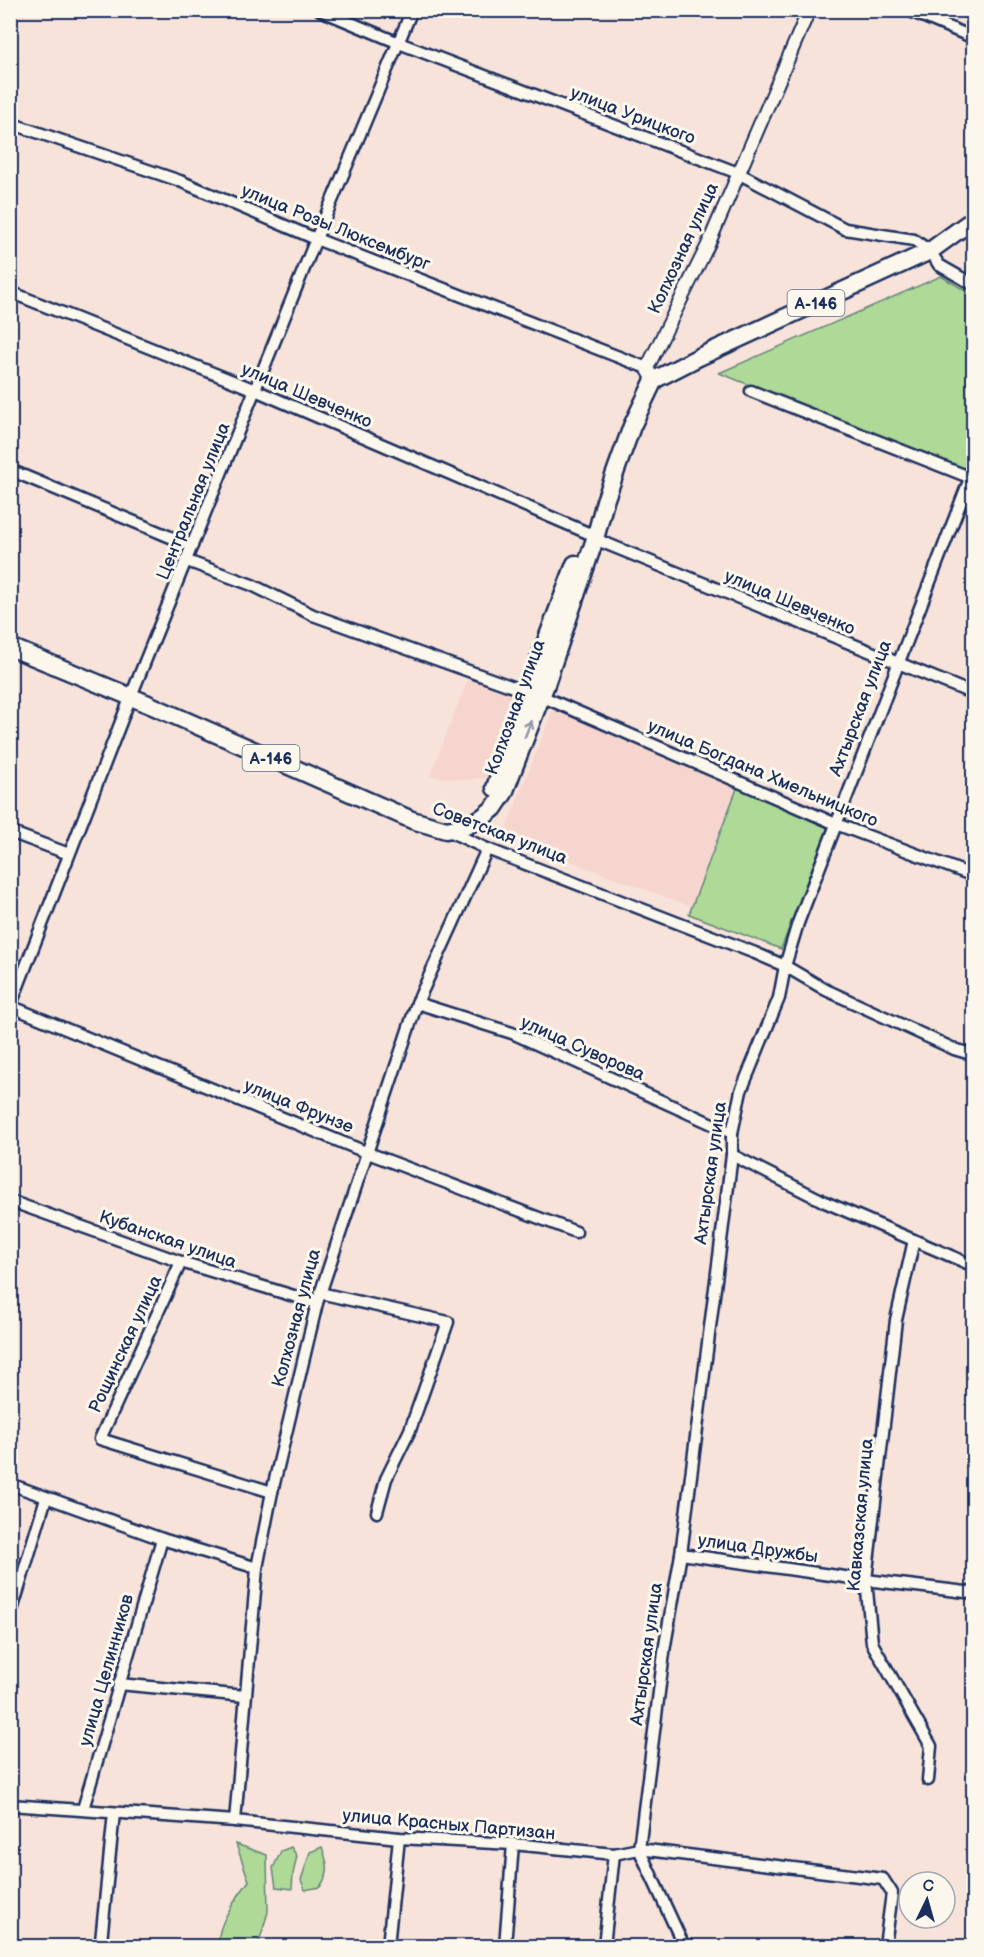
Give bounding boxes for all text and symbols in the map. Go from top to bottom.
street label: улица Урицкого [567,82,698,149]
street label: Колхозная улица [644,179,723,317]
street label: улица Розы Люксембург [238,180,433,275]
road number: А-146 [788,290,844,316]
street label: улица Шевченко [238,358,375,432]
street label: Центральная улица [152,419,235,583]
street label: улица Шевченко [721,565,858,639]
street label: Колхозная улица [481,636,550,778]
street label: Ахтырская улица [825,637,896,780]
street label: улица Богдана Хмельницкого [644,715,881,832]
one-way arrow [523,720,534,739]
road number: А-146 [242,745,300,771]
street label: Советская улица [430,798,570,869]
street label: улица Суворова [518,1012,648,1085]
street label: улица Фрунзе [241,1075,356,1138]
street label: Ахтырская улица [690,1100,731,1247]
street label: Кубанская улица [96,1206,240,1273]
street label: Колхозная улица [268,1246,325,1390]
street label: Рощинская улица [84,1272,167,1416]
street label: Кавказская улица [843,1437,878,1592]
street label: улица Дружбы [696,1530,819,1567]
street label: Ахтырская улица [626,1581,667,1728]
street label: улица Целинников [75,1591,138,1749]
street label: улица Красных Партизан [342,1805,556,1844]
north arrow [897,1870,957,1930]
text: С [922,1877,935,1897]

